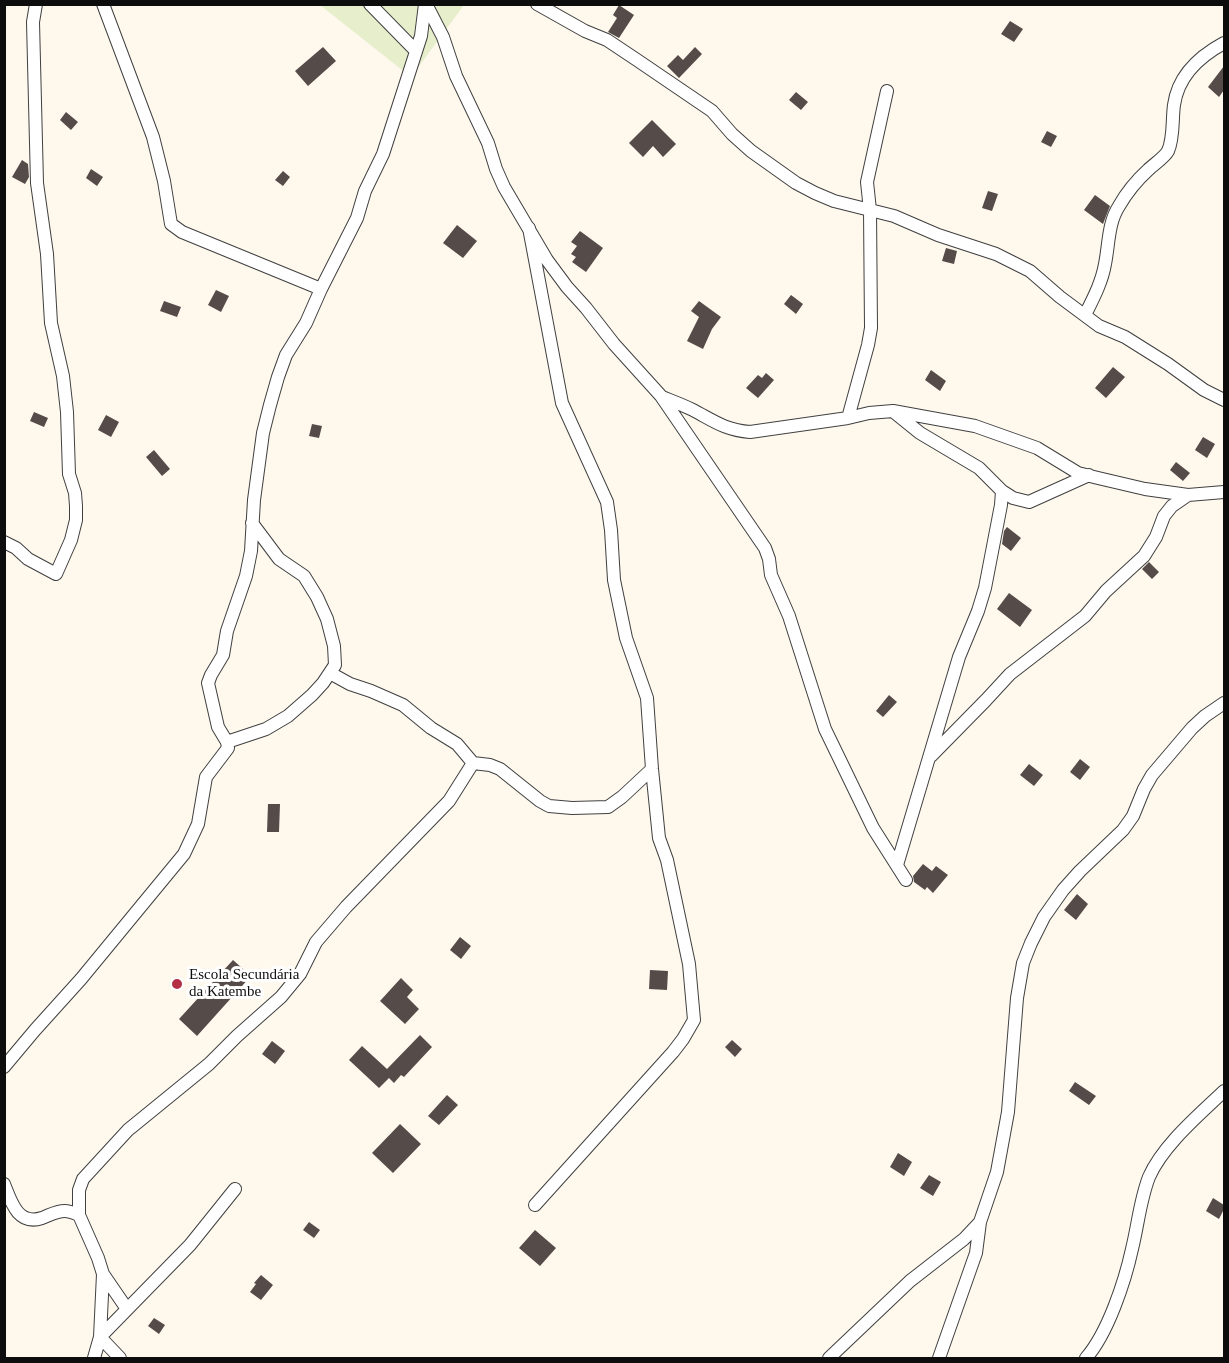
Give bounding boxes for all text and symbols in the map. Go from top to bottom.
place label: Escola Secundária da Katembe [189,966,299,1001]
marker: Escola Secundária da Katembe [170,977,184,991]

